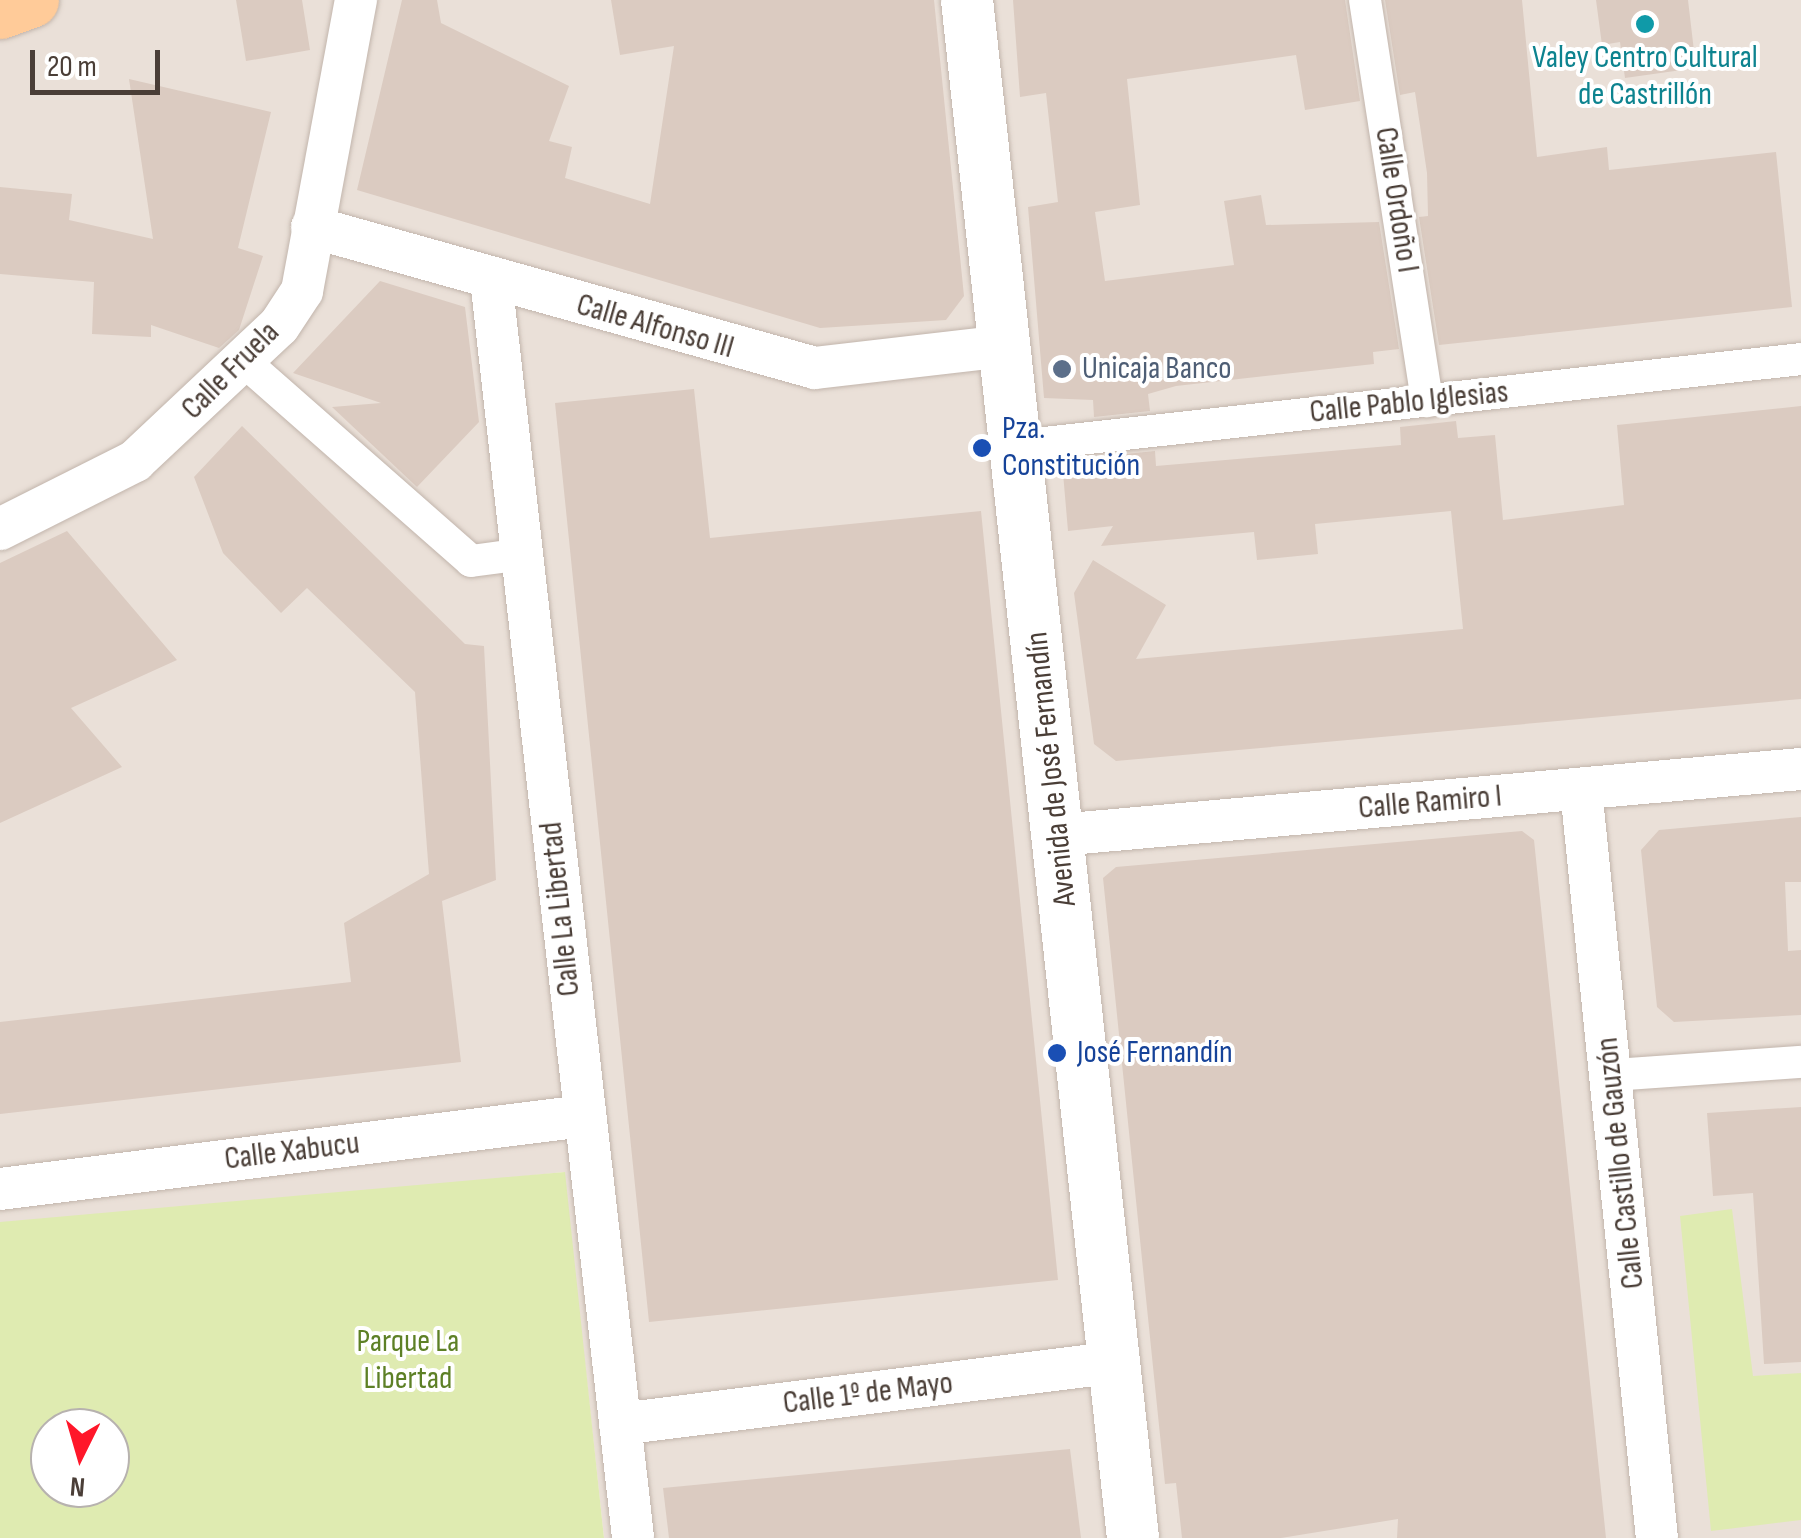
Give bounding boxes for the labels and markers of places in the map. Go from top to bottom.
marker: Valey Centro Cultural de Castrillón [1634,13,1656,35]
place label: Valey Centro Cultural de Castrillón [1532,40,1758,115]
place label: Unicaja Banco [1082,350,1232,388]
marker: Unicaja Banco [1051,358,1073,380]
place label: Pza. Constitución [1002,411,1140,486]
marker: Pza. Constitución [971,437,993,459]
place label: José Fernandín [1077,1034,1233,1072]
marker: José Fernandín [1046,1042,1068,1064]

